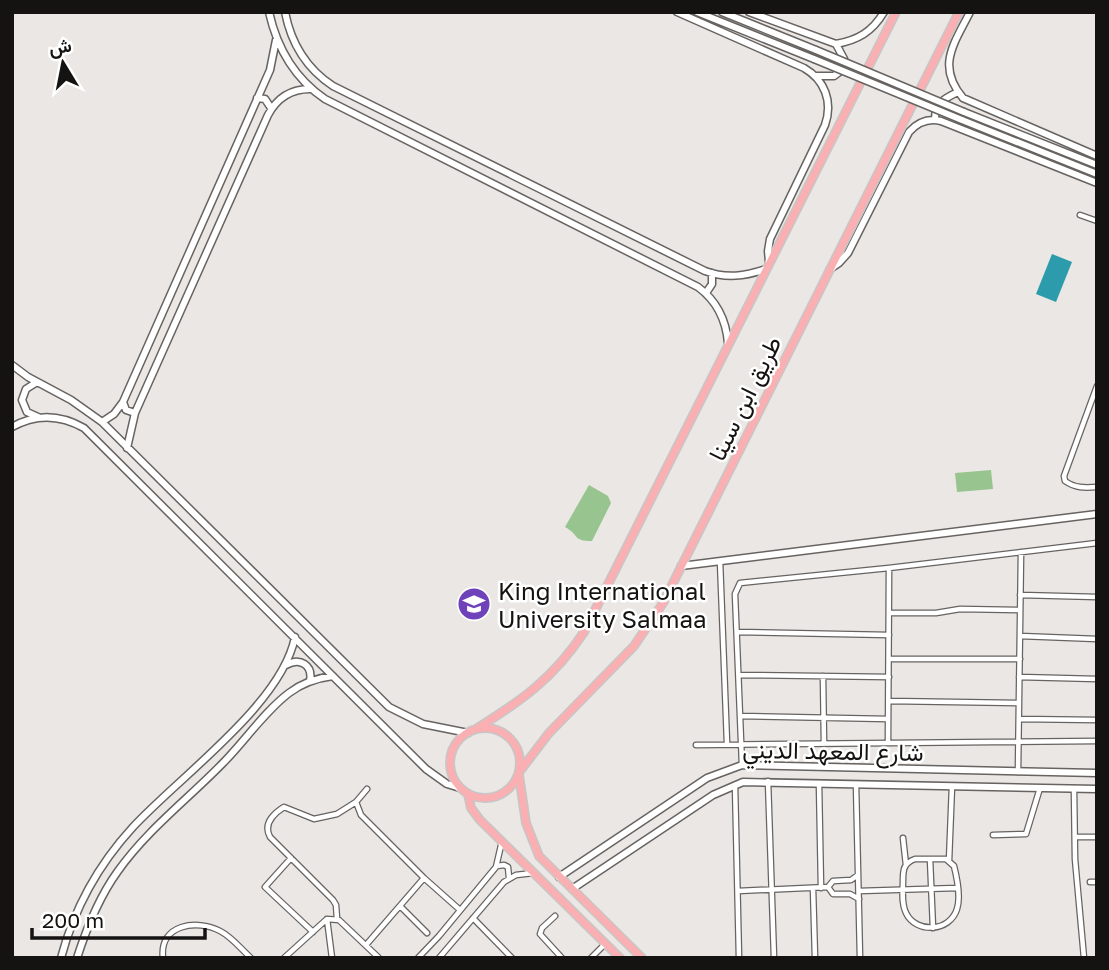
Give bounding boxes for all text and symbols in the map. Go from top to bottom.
north arrow [28,28,98,98]
text: ش [47,32,74,60]
street label: طريق ابن سينا [701,331,788,466]
place label: King International University Salmaa [498,576,707,633]
school or university icon: King International University Salmaa [455,585,493,623]
street label: شارع المعهد الديني [742,734,924,772]
scale bar [32,897,205,941]
text: 200 m [42,907,104,933]

